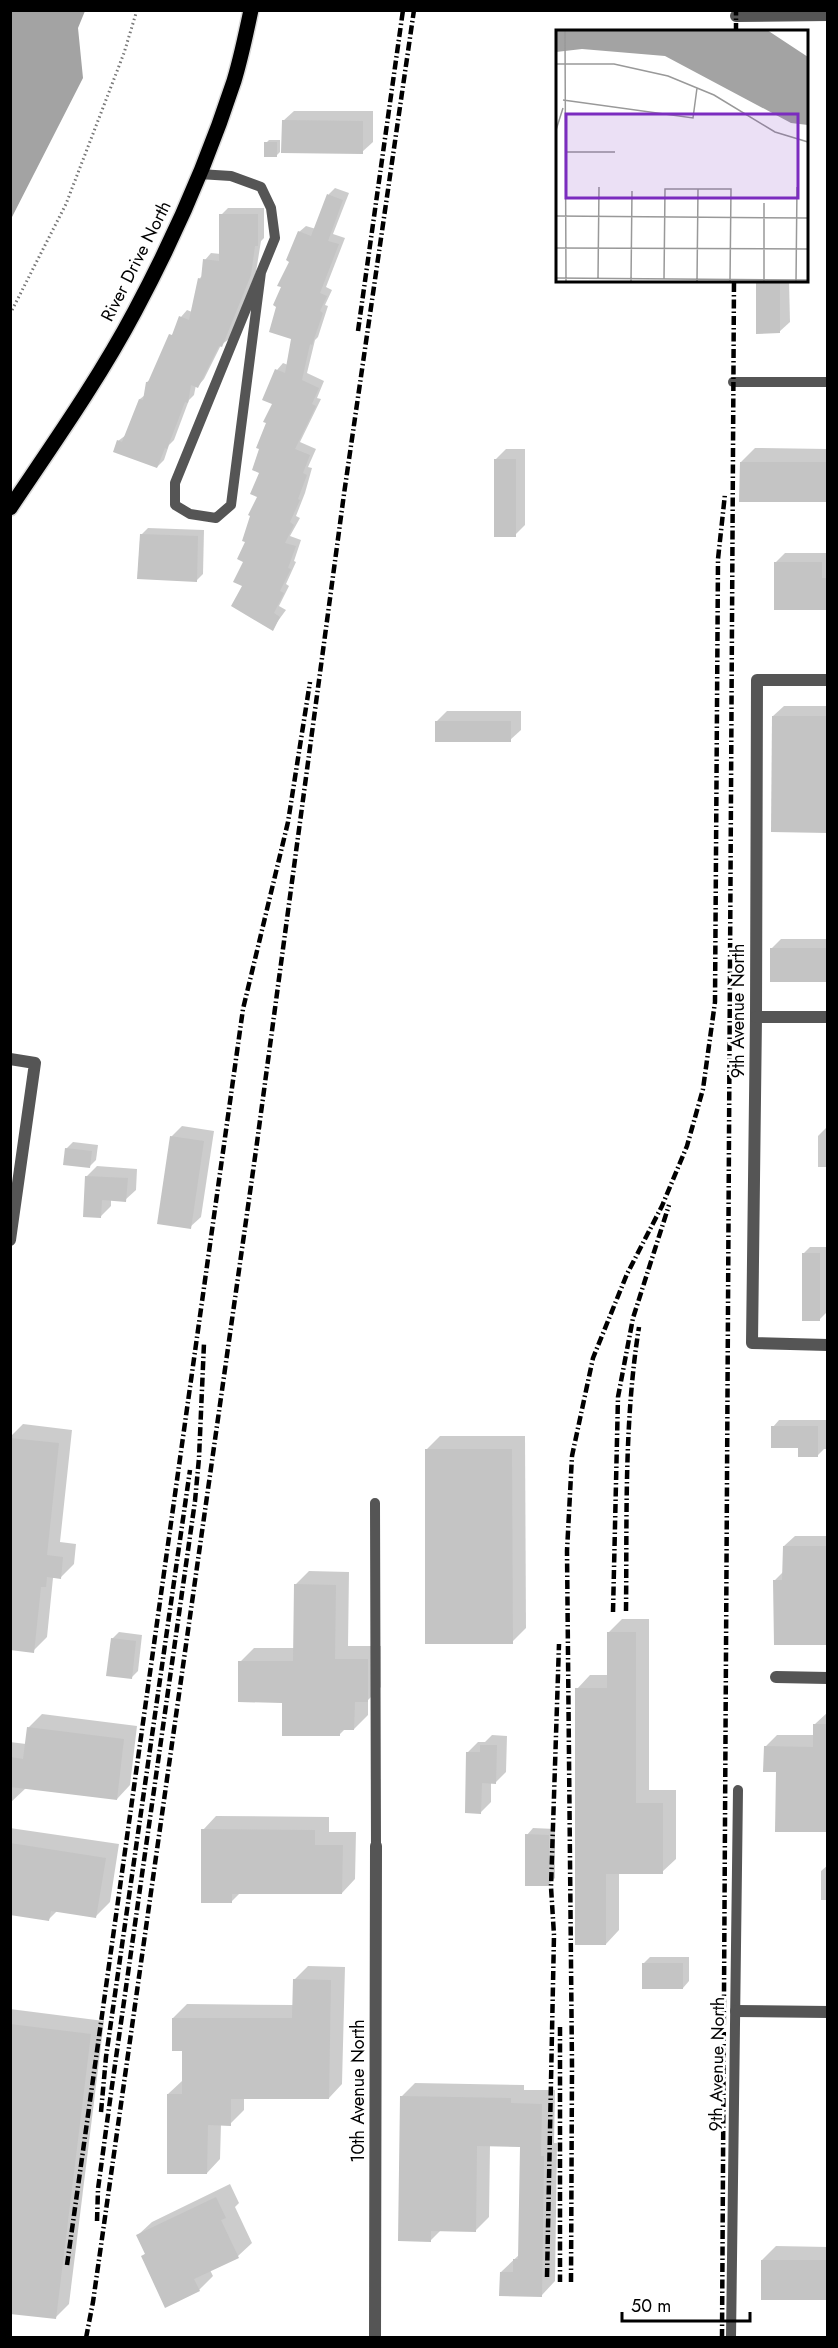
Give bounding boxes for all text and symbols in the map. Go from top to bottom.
inset map [556,30,808,282]
street label: River Drive North [94,196,178,326]
street label: 9th Avenue North [725,944,751,1078]
street label: 9th Avenue North [703,1996,731,2132]
street label: 10th Avenue North [345,2019,371,2163]
scale bar [622,2285,750,2323]
text: 50 m [631,2293,671,2319]

